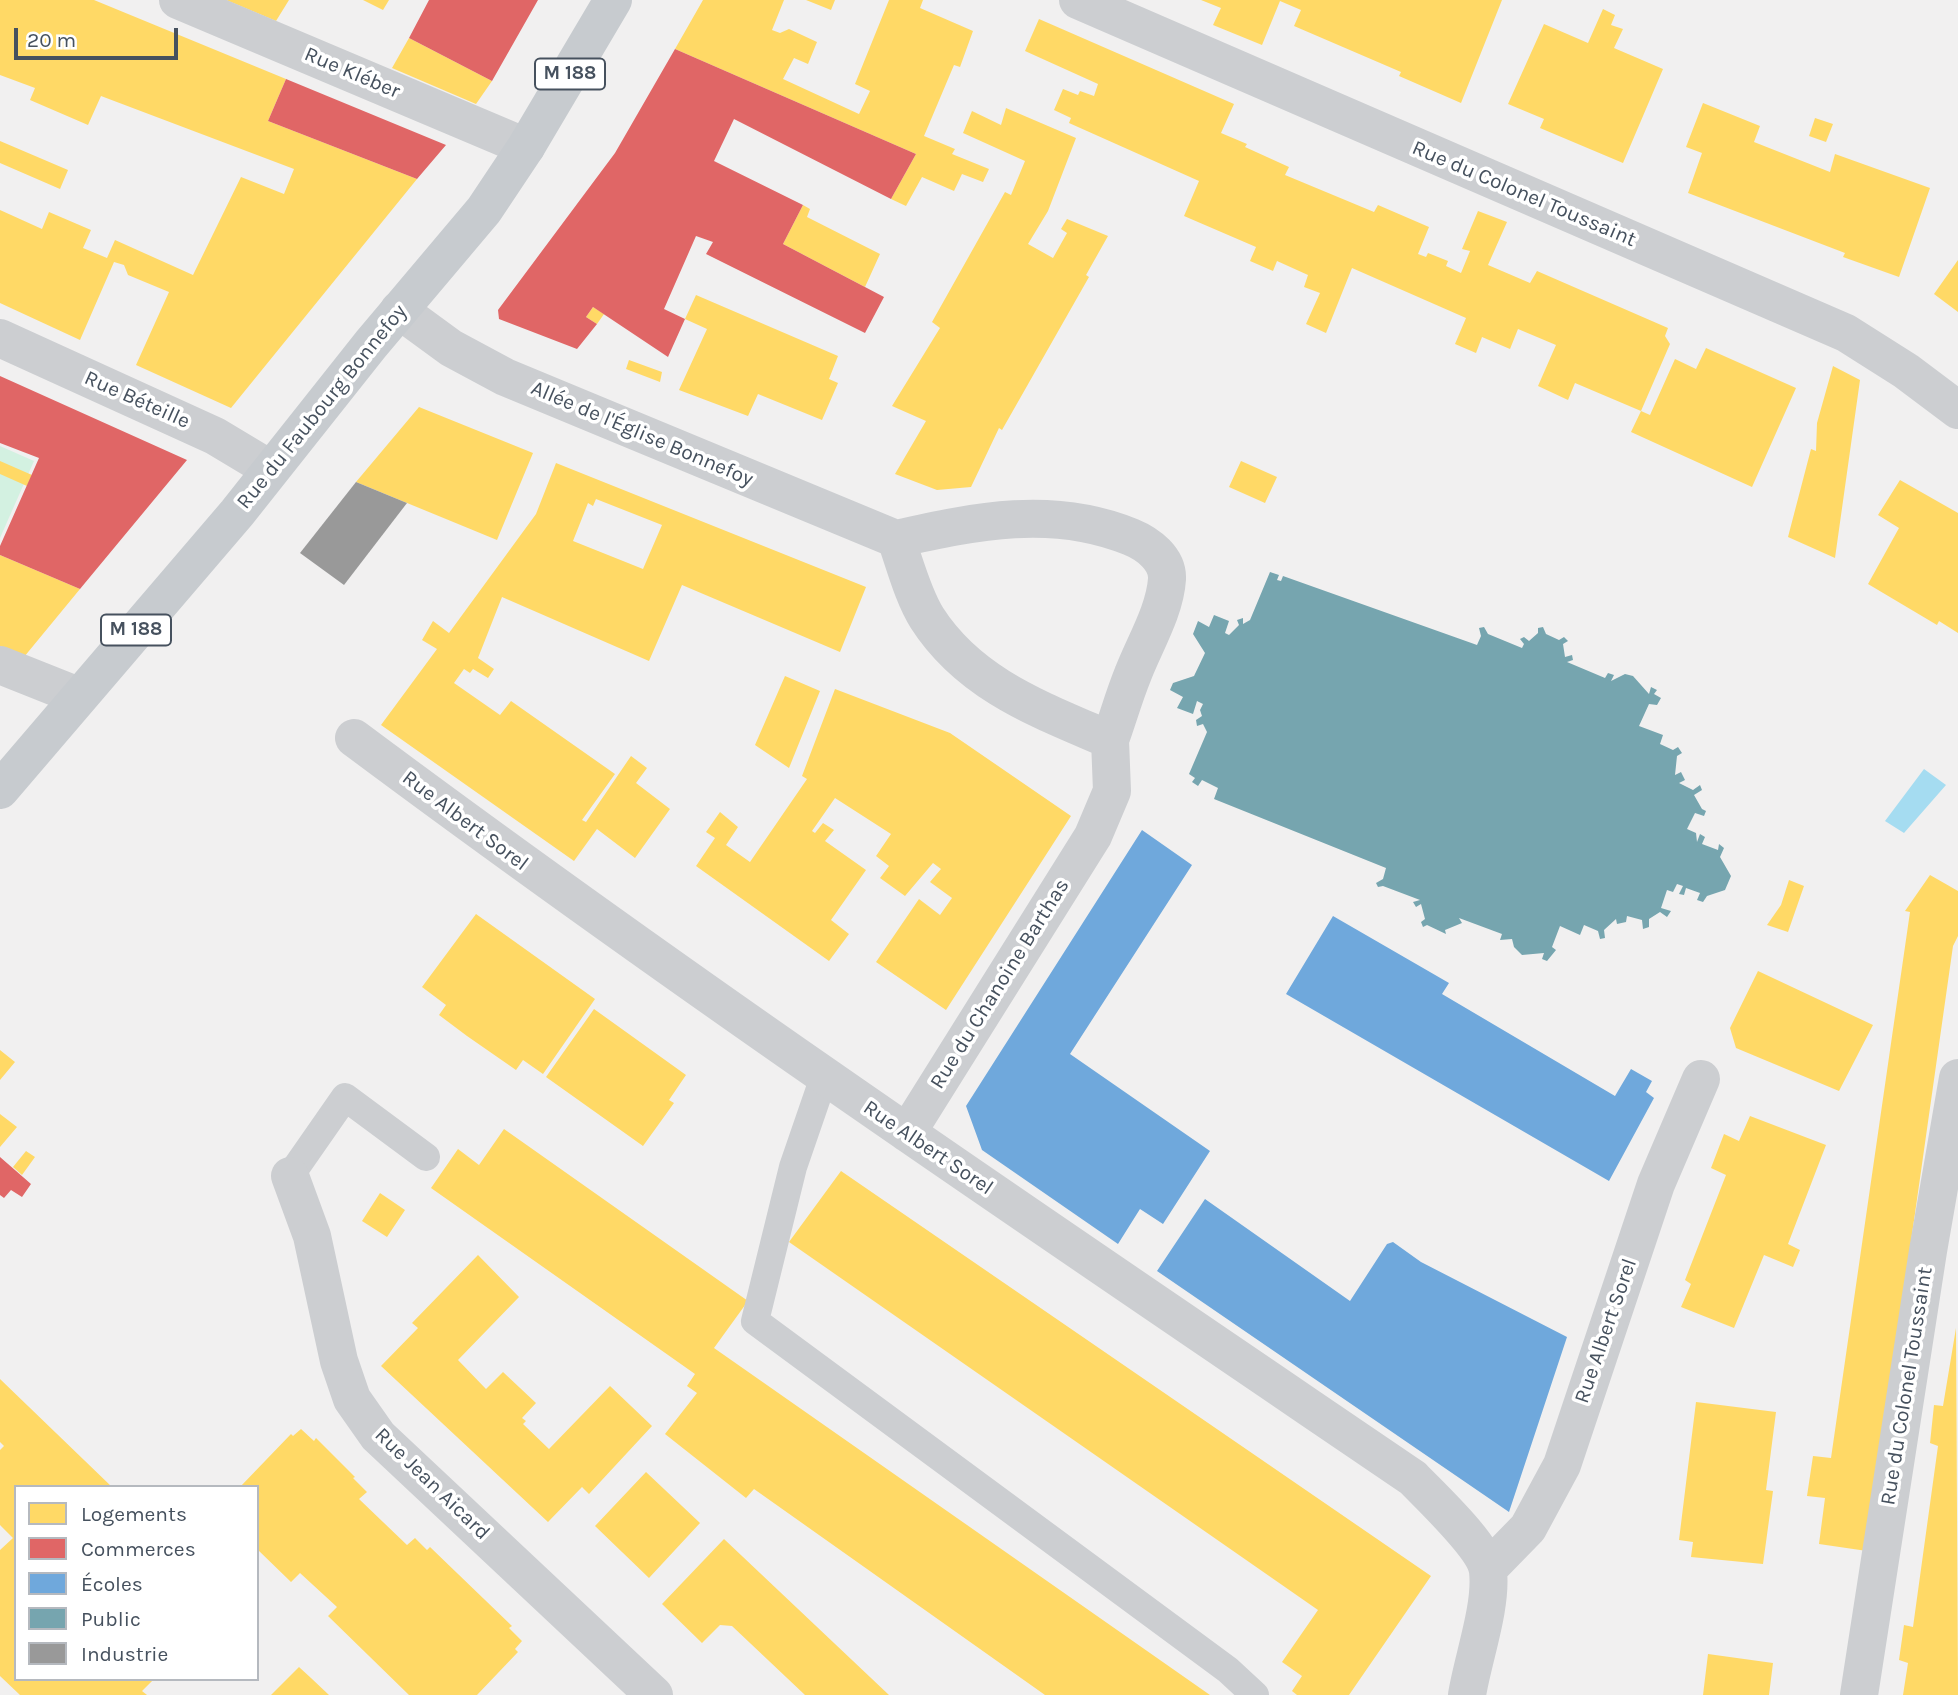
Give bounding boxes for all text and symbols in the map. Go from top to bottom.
scale bar [18,14,182,58]
text: 20 m [27,28,76,52]
street label: Rue Kléber [300,42,404,104]
road number: M 188 [535,58,605,90]
street label: Rue du Colonel Toussaint [1408,135,1640,253]
street label: Rue du Faubourg Bonnefoy [232,300,412,514]
street label: Rue Béteille [80,366,194,434]
street label: Allée de l'Église Bonnefoy [527,376,757,492]
road number: M 188 [101,614,171,646]
street label: Rue Albert Sorel [397,765,533,877]
street label: Rue du Chanoine Barthas [925,874,1075,1094]
street label: Rue Albert Sorel [858,1095,998,1201]
street label: Rue Albert Sorel [1569,1255,1643,1407]
street label: Rue du Colonel Toussaint [1876,1265,1938,1507]
street label: Rue Jean Aicard [369,1423,495,1545]
legend [14,1485,259,1681]
text: Logements [81,1502,187,1526]
text: Commerces [81,1537,196,1561]
text: Écoles [81,1572,143,1596]
text: Public [81,1607,141,1631]
text: Industrie [81,1642,168,1666]

